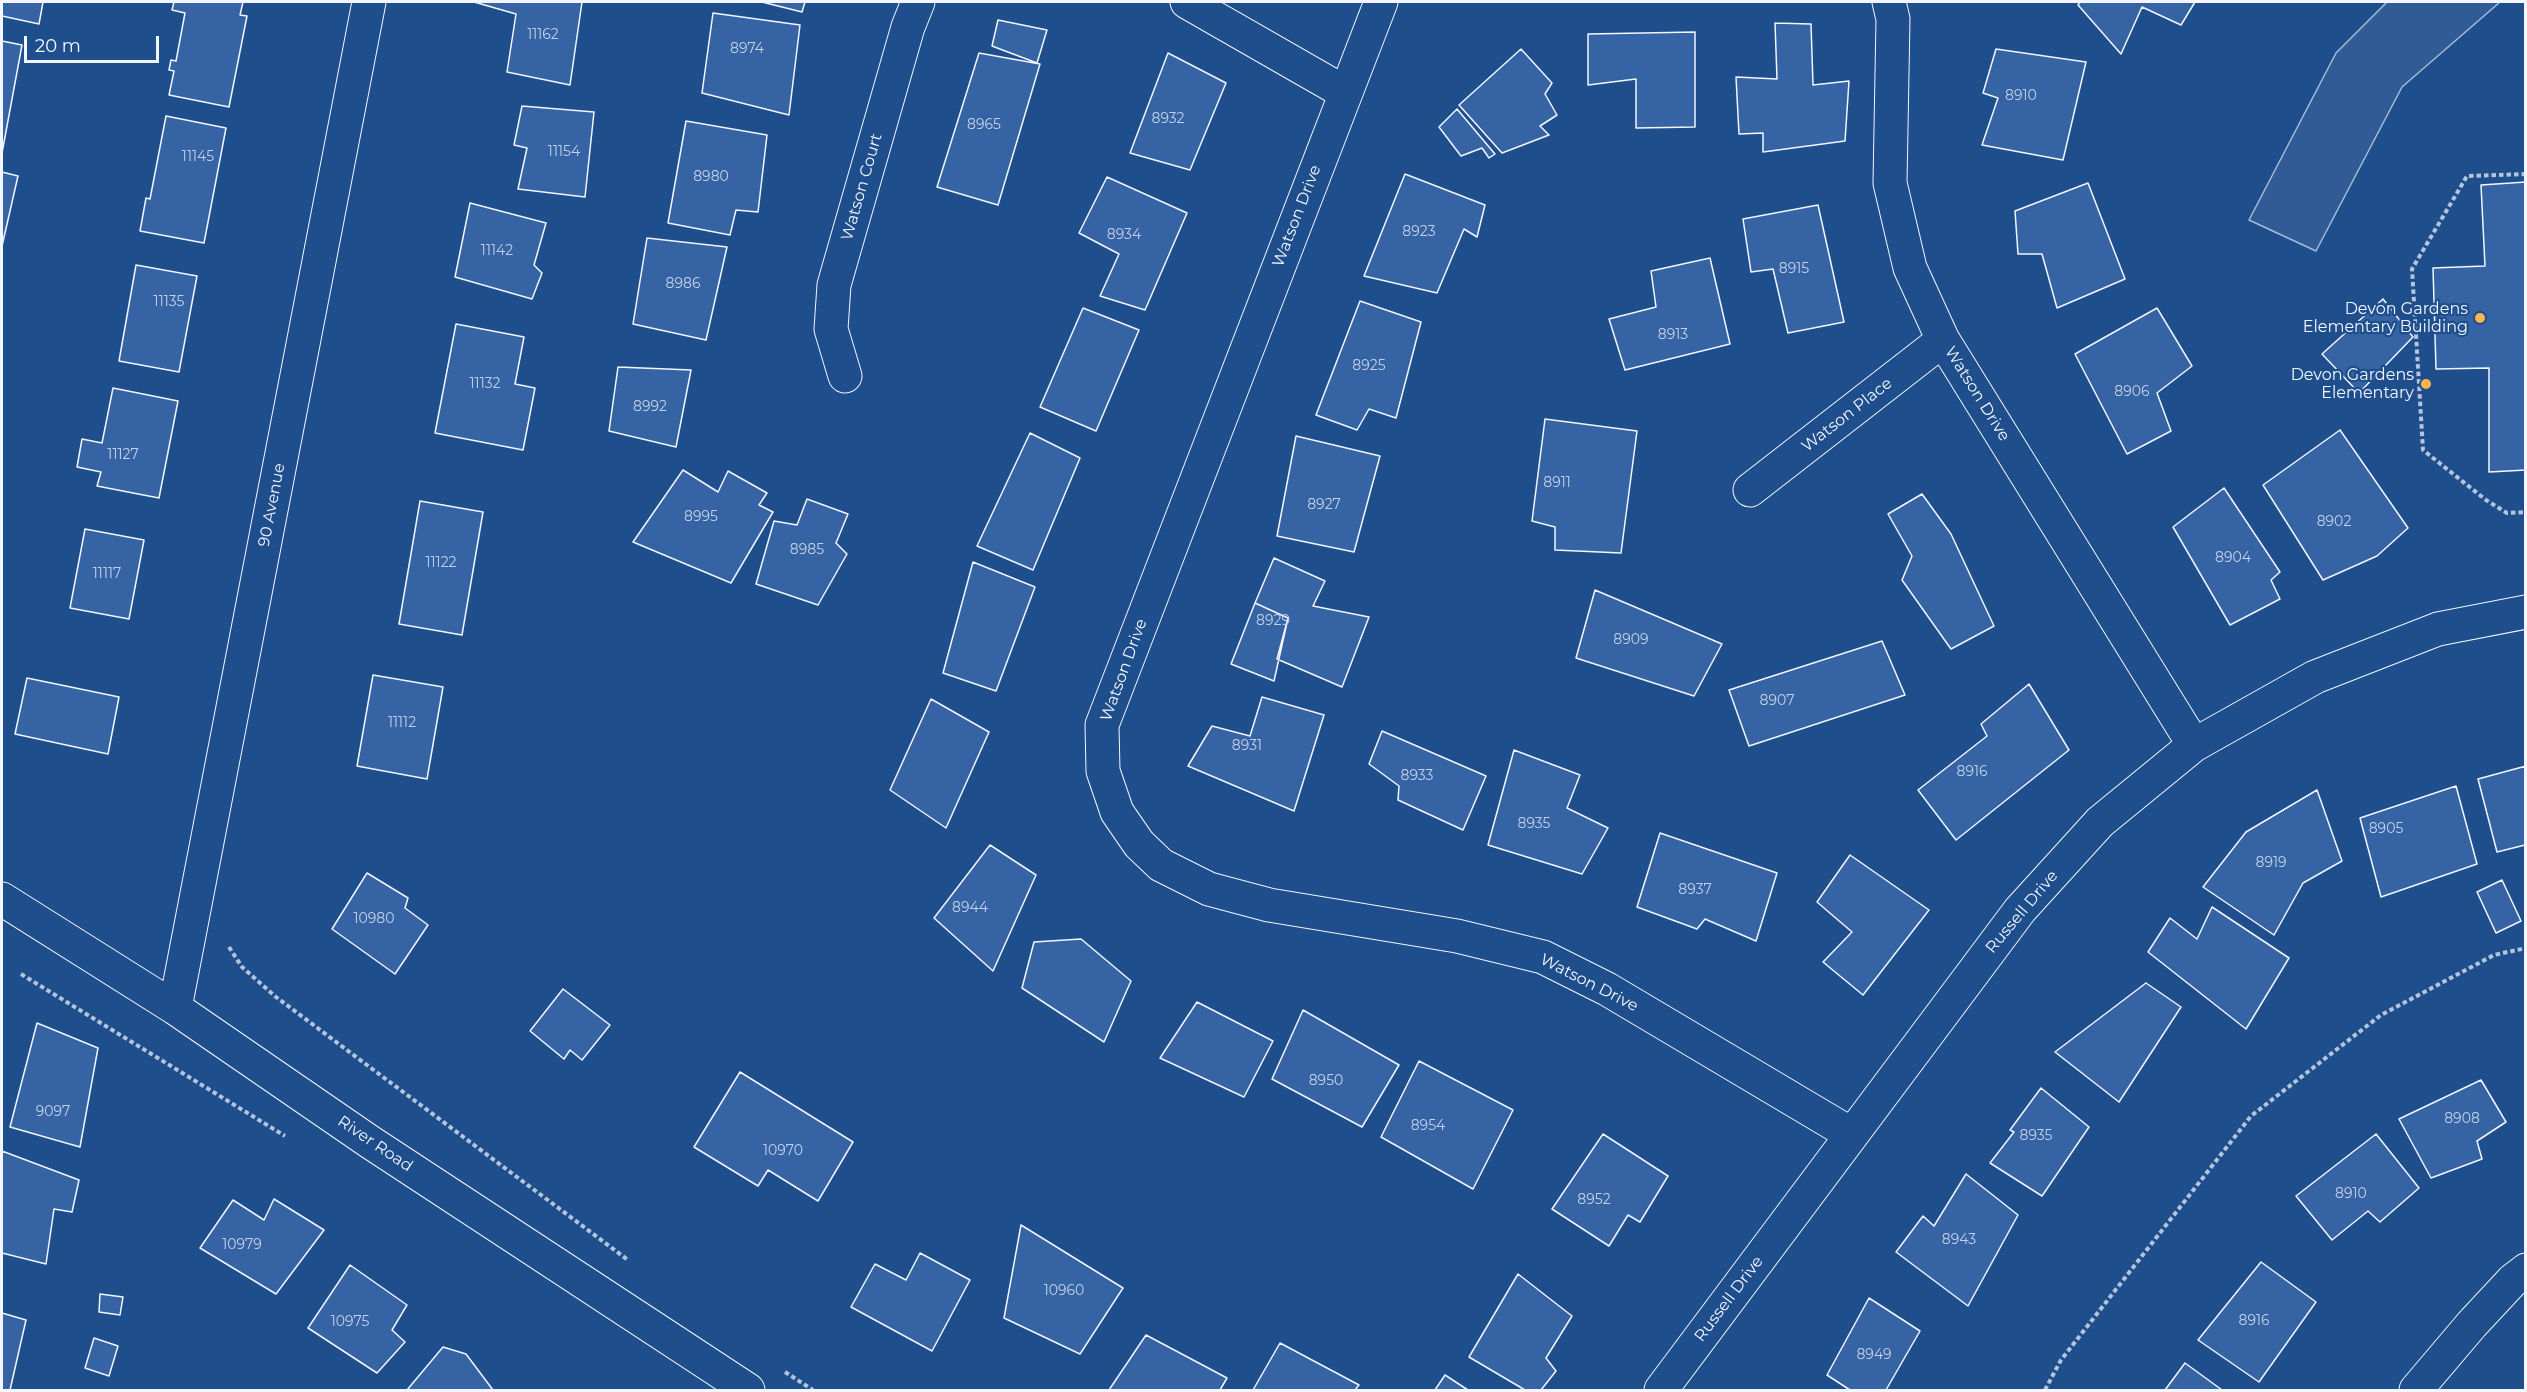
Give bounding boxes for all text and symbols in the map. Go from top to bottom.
scale bar [27,24,162,62]
house number: 11162 [527,27,559,43]
text: 20 m [35,35,81,57]
house number: 8974 [730,41,764,57]
house number: 8910 [2005,88,2037,104]
house number: 8932 [1151,111,1185,127]
house number: 8965 [967,117,1001,133]
street label: Watson Court [838,131,886,243]
house number: 11154 [548,144,580,160]
house number: 11145 [182,149,214,165]
street label: Watson Drive [1269,162,1325,270]
house number: 8980 [693,169,729,185]
house number: 8923 [1402,224,1436,240]
house number: 8934 [1107,227,1141,243]
house number: 11142 [481,243,513,259]
house number: 8915 [1779,261,1809,277]
house number: 8986 [666,276,700,292]
house number: 11135 [154,294,184,310]
place label: Devon Gardens Elementary Building [2303,299,2468,337]
marker: Devon Gardens Elementary Building [2473,311,2487,325]
house number: 8913 [1658,327,1688,343]
street label: Watson Drive [1940,343,2014,445]
house number: 8925 [1352,358,1386,374]
place label: Devon Gardens Elementary [2291,365,2414,403]
street label: Watson Place [1798,374,1896,456]
house number: 11132 [470,376,500,392]
marker: Devon Gardens Elementary [2419,377,2433,391]
house number: 8906 [2114,384,2150,400]
house number: 8992 [633,399,667,415]
house number: 11127 [107,447,139,463]
street label: 90 Avenue [254,461,290,549]
house number: 8911 [1543,475,1571,491]
house number: 8927 [1307,497,1341,513]
house number: 8995 [684,509,718,525]
house number: 8902 [2317,514,2351,530]
house number: 8985 [790,542,824,558]
house number: 8904 [2215,550,2251,566]
house number: 11122 [425,555,457,571]
house number: 11117 [93,566,121,582]
house number: 8929 [1256,613,1290,629]
street label: Watson Drive [1097,616,1151,724]
house number: 8909 [1613,632,1649,648]
house number: 8907 [1760,693,1794,709]
house number: 11112 [388,715,416,731]
house number: 8931 [1232,738,1262,754]
house number: 8916 [1956,764,1988,780]
house number: 8933 [1400,768,1434,784]
house number: 8935 [1518,816,1550,832]
house number: 8905 [2369,821,2403,837]
house number: 8919 [2255,855,2287,871]
street label: Russell Drive [1982,867,2062,957]
house number: 8937 [1678,882,1712,898]
house number: 8944 [952,900,988,916]
house number: 10980 [353,911,395,927]
street label: Watson Drive [1537,950,1641,1016]
house number: 8950 [1309,1073,1343,1089]
house number: 9097 [36,1104,70,1120]
house number: 8908 [2444,1111,2480,1127]
street label: River Road [334,1112,416,1176]
house number: 8954 [1411,1118,1445,1134]
house number: 8935 [2020,1128,2052,1144]
house number: 10970 [763,1143,803,1159]
house number: 8910 [2335,1186,2367,1202]
house number: 8952 [1577,1192,1611,1208]
house number: 8943 [1942,1232,1976,1248]
house number: 10979 [222,1237,262,1253]
street label: Russell Drive [1691,1252,1767,1346]
house number: 10960 [1044,1283,1084,1299]
house number: 8916 [2238,1313,2270,1329]
house number: 10975 [331,1314,369,1330]
house number: 8949 [1856,1347,1892,1363]

